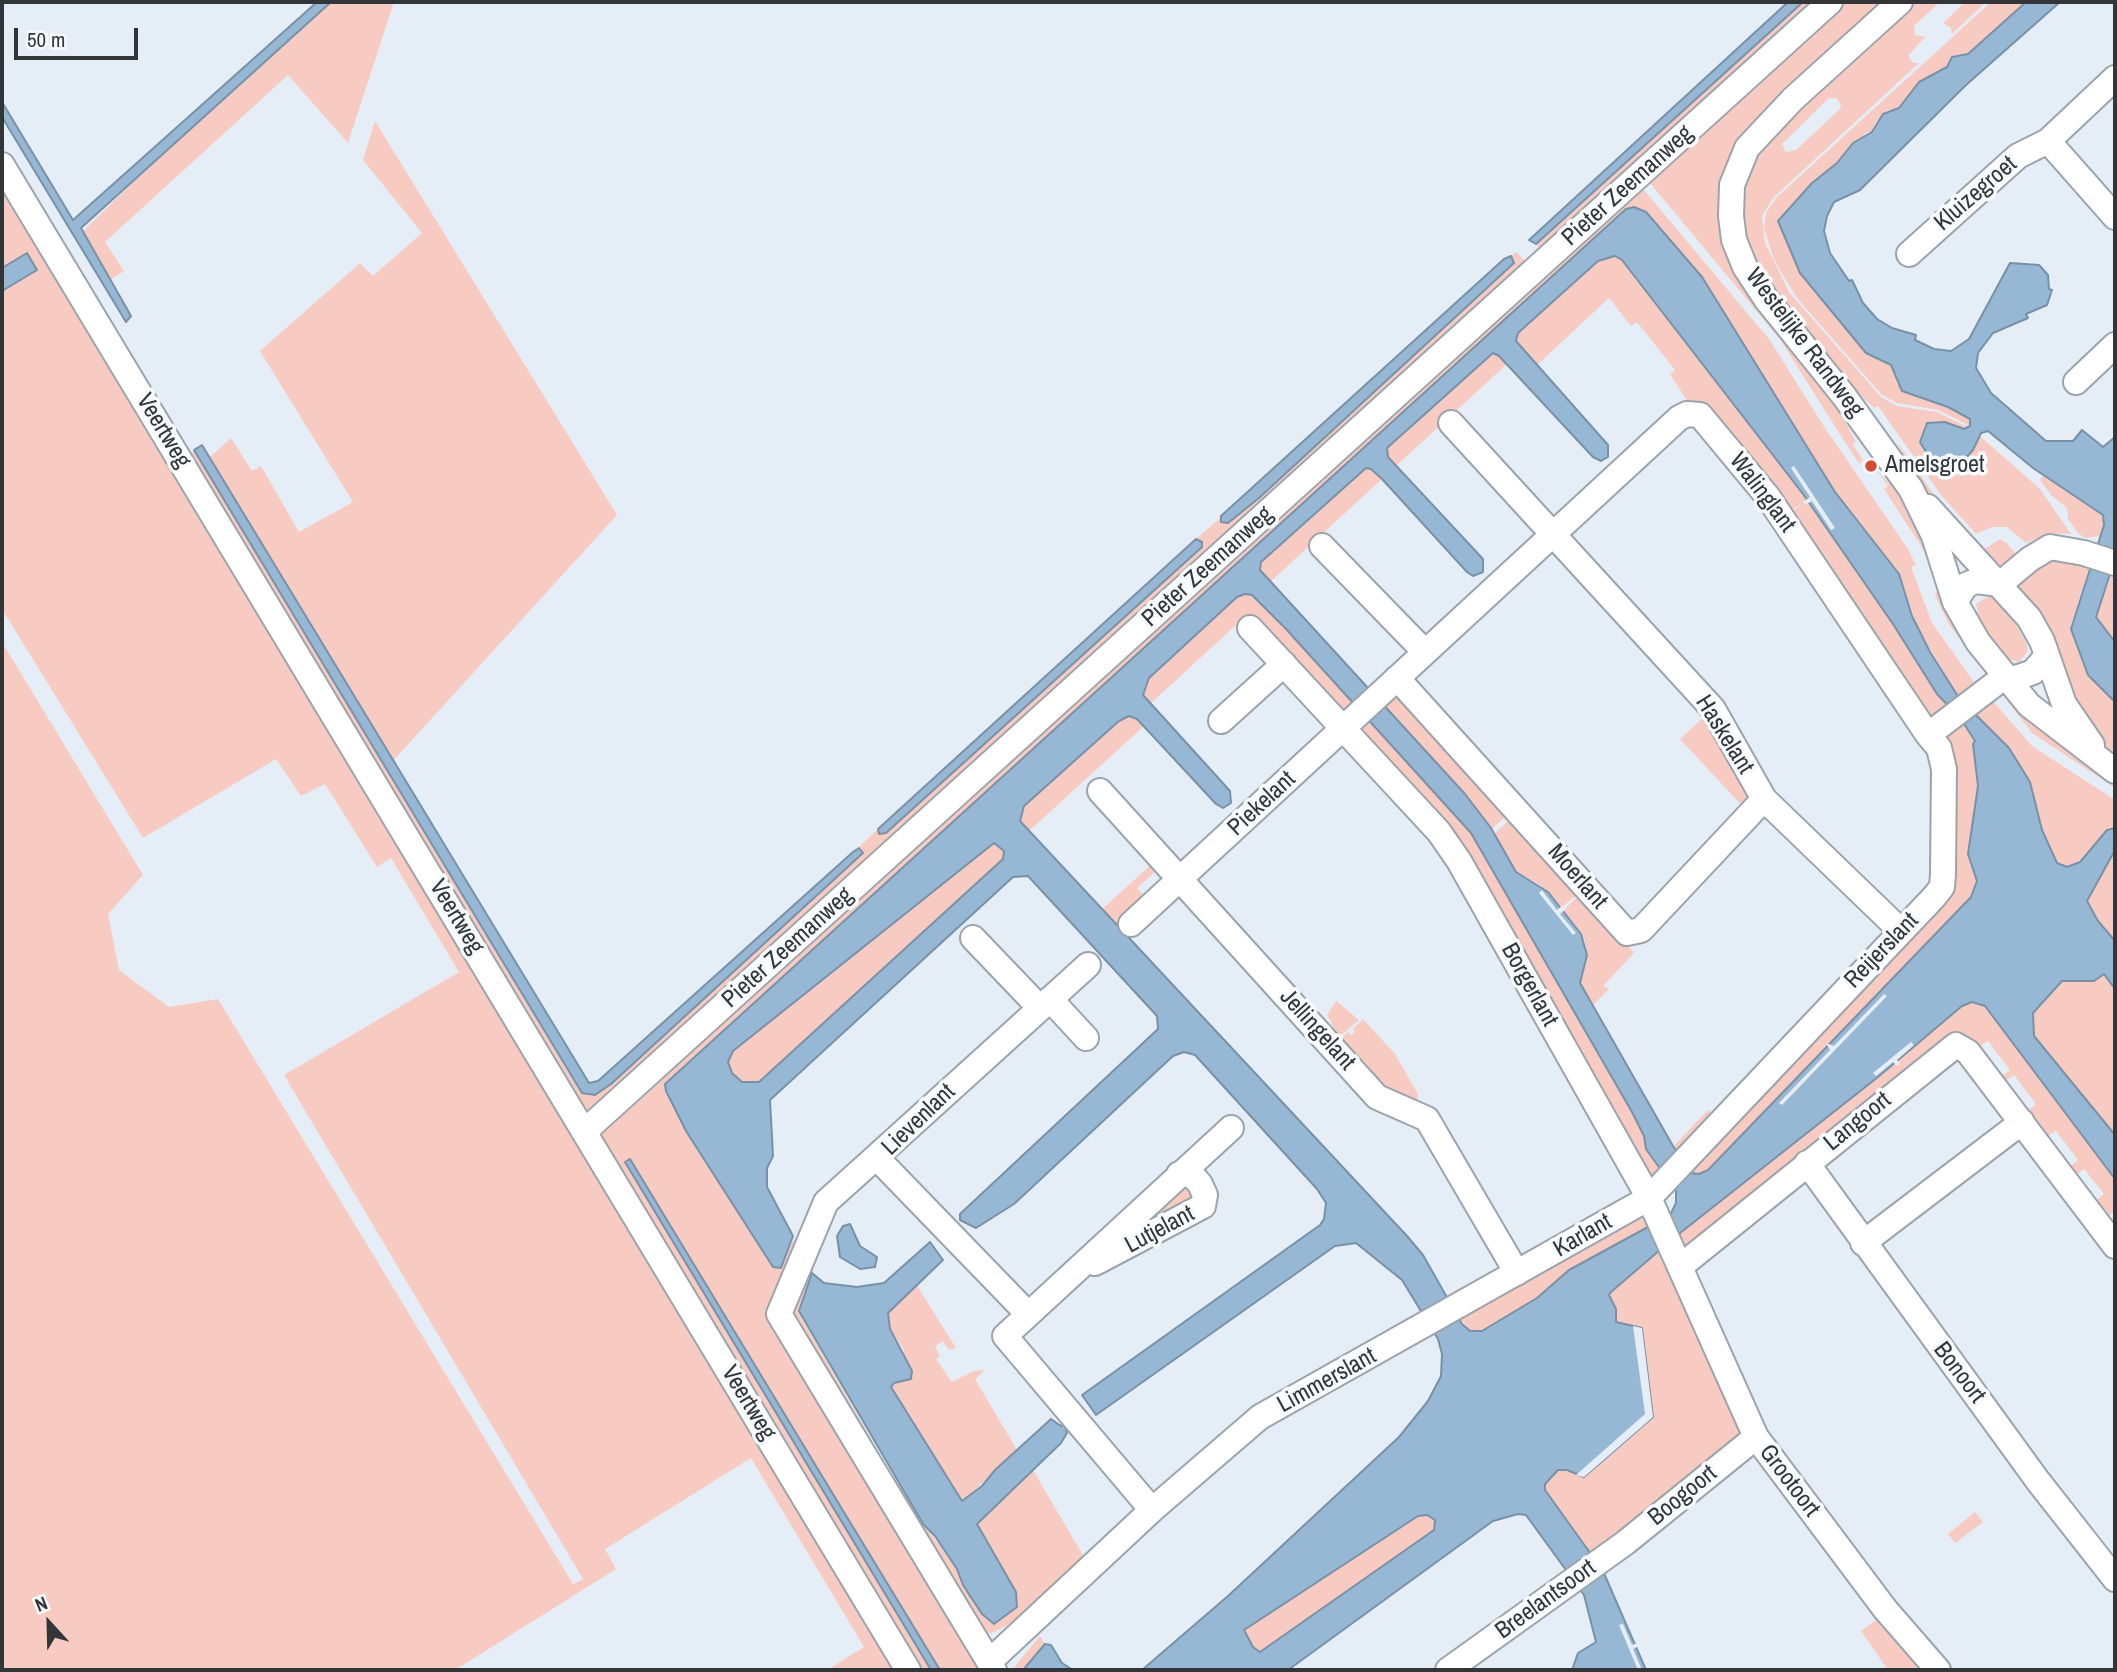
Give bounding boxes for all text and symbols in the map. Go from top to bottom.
scale bar [18,14,142,58]
text: 50 m [27,25,65,54]
street label: Pieter Zeemanweg [1557,120,1699,252]
street label: Kluizegroet [1929,150,2023,238]
street label: Westelijke Randweg [1739,263,1869,423]
street label: Veertweg [130,388,196,474]
street label: Walinglant [1723,447,1801,539]
place label: Amelsgroet [1885,452,1985,480]
marker: Amelsgroet [1863,458,1879,474]
street label: Pieter Zeemanweg [1137,501,1279,633]
street label: Haskelant [1689,690,1759,780]
street label: Piekelant [1222,765,1302,843]
street label: Moerlant [1541,839,1613,915]
street label: Veertweg [423,874,489,960]
street label: Pieter Zeemanweg [717,882,859,1014]
street label: Reijerslant [1839,907,1925,995]
street label: Borgerlant [1494,938,1564,1032]
street label: Jellingelant [1273,983,1361,1077]
street label: Lievenlant [876,1078,962,1162]
street label: Langoort [1819,1086,1897,1158]
street label: Lutjelant [1120,1200,1200,1260]
street label: Karlant [1549,1208,1617,1264]
street label: Bonoort [1927,1337,1991,1409]
street label: Limmerslant [1273,1342,1381,1420]
street label: Veertweg [715,1360,781,1446]
street label: Grootoort [1752,1439,1826,1523]
street label: Boogoort [1643,1460,1723,1532]
street label: Breelantsoort [1490,1554,1602,1646]
north arrow [14,1588,84,1658]
text: N [31,1589,51,1618]

